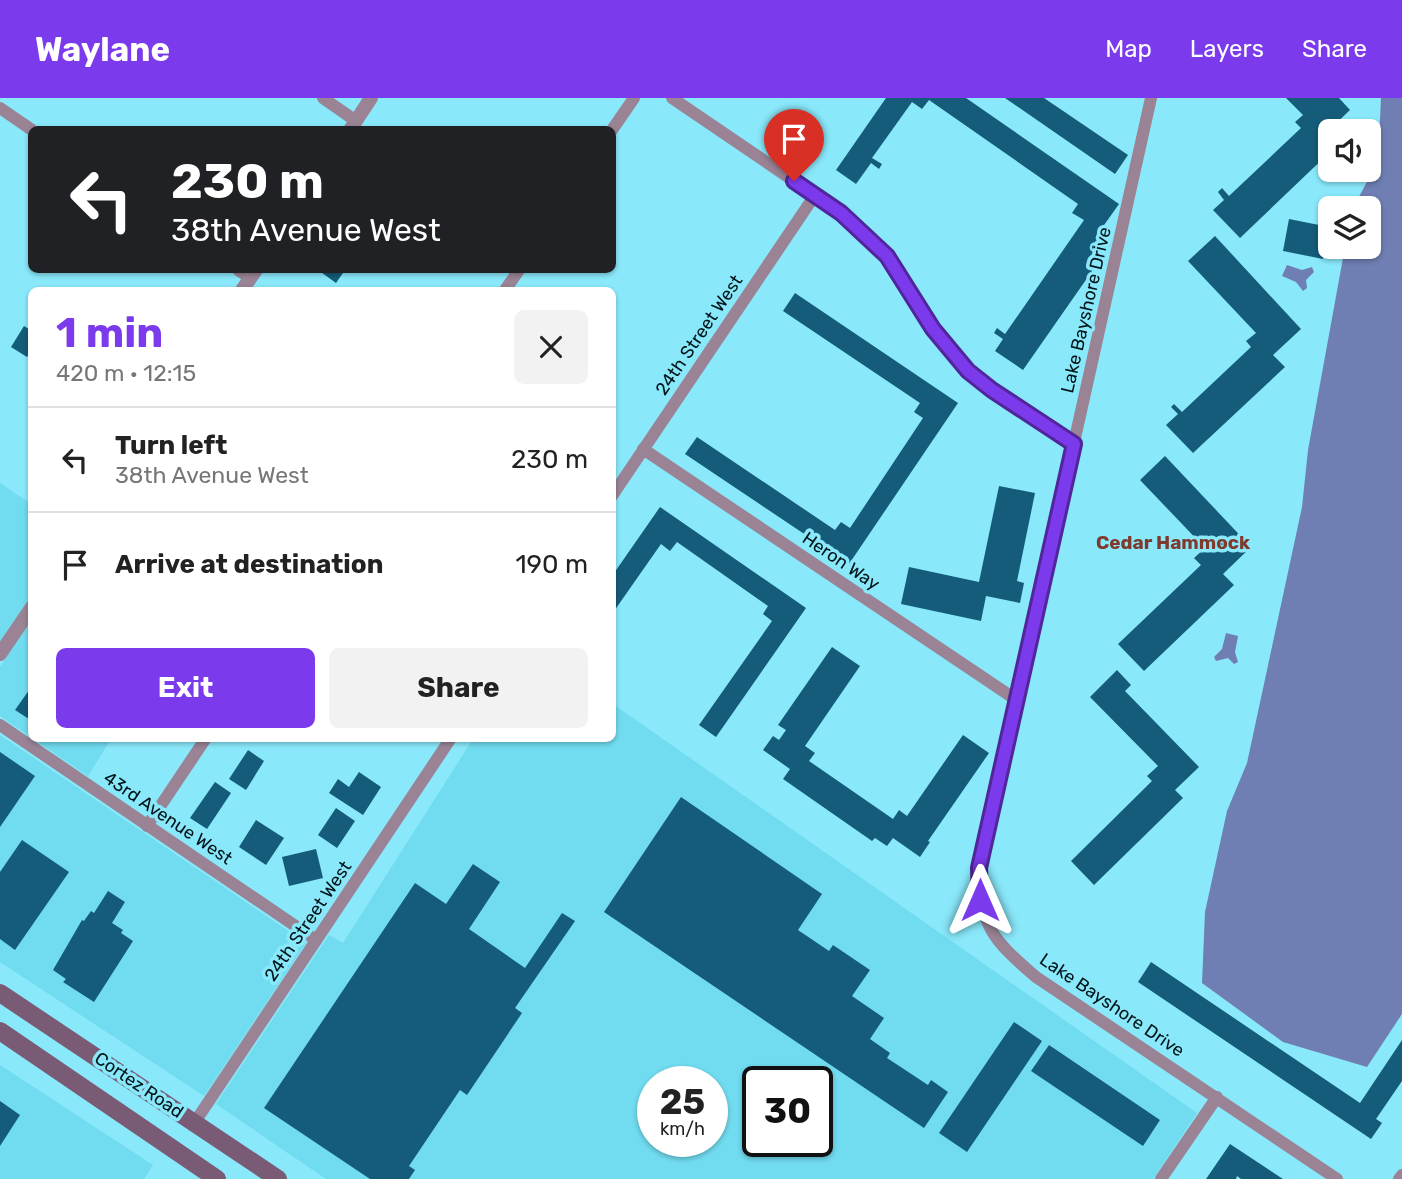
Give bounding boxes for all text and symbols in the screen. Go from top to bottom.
text: Waylane [35,30,170,69]
text: Map [1105,35,1152,63]
text: Layers [1190,35,1264,63]
text: Share [1302,35,1367,63]
pin [764,109,824,181]
map controls [1318,119,1381,259]
button: sound [1318,119,1381,182]
icon: arrive [775,120,813,158]
text: 230 m [171,152,324,210]
icon: left [56,154,147,245]
button: layers [1318,196,1381,259]
text: 38th Avenue West [171,211,441,249]
street label: Lake Bayshore Drive [1056,225,1116,395]
street label: 24th Street West [651,271,747,399]
text: 1 min [56,308,163,358]
button: close [514,310,588,384]
text: 420 m · 12:15 [56,359,196,387]
text: Turn left [115,430,227,461]
icon: left [56,441,94,479]
text: 230 m [511,444,588,475]
text: 38th Avenue West [115,461,309,489]
street label: Heron Way [798,527,884,595]
district label: Cedar Hammock [1096,531,1250,554]
icon: arrive [56,546,94,584]
text: Arrive at destination [115,549,383,580]
text: 190 m [515,549,588,580]
button: Exit [56,648,315,728]
button: Share [329,648,588,728]
street label: 43rd Avenue West [99,767,237,869]
street label: 24th Street West [260,857,356,985]
position arrow [943,863,1017,937]
street label: Lake Bayshore Drive [1035,948,1189,1062]
street label: Cortez Road [90,1047,188,1123]
speed limit sign: 30 [742,1066,833,1157]
text: 25 [660,1081,705,1123]
text: km/h [660,1118,705,1140]

